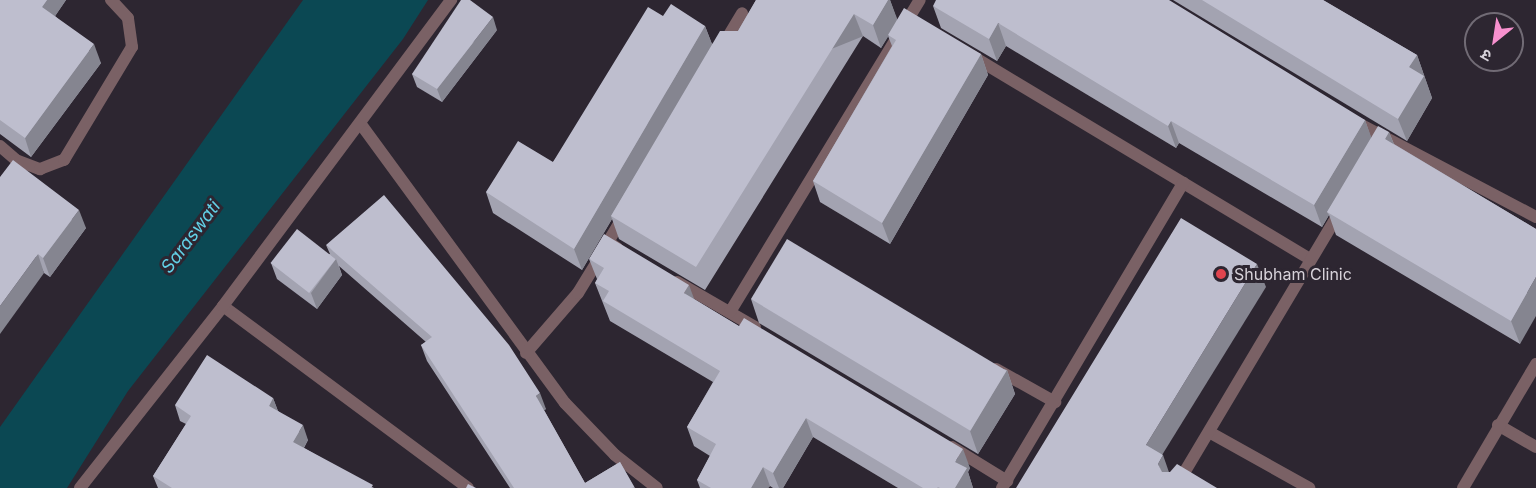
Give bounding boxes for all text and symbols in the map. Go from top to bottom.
north arrow [1464,12,1524,72]
text: उ [1477,45,1495,67]
water label: Saraswati [157,196,225,278]
place label: Shubham Clinic [1234,264,1352,284]
marker: Shubham Clinic [1212,265,1230,283]

